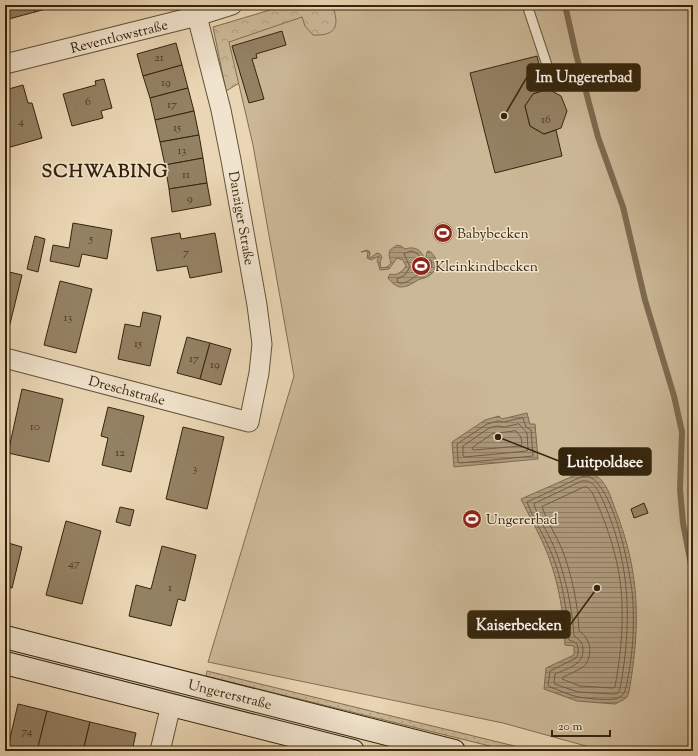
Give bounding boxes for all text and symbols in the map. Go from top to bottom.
street label: Reventlowstraße [69,16,170,60]
house number: 21 [154,49,164,67]
callout: Im Ungererbad [527,64,640,91]
text: Im Ungererbad [535,68,633,89]
house number: 19 [161,74,171,92]
house number: 6 [85,93,91,111]
house number: 17 [167,96,177,114]
house number: 16 [541,111,551,129]
house number: 4 [18,113,24,131]
house number: 15 [173,119,181,137]
house number: 13 [178,142,187,160]
district label: SCHWABING [42,160,168,186]
house number: 11 [182,166,190,184]
street label: Danziger Straße [222,170,258,267]
house number: 9 [187,190,193,208]
sports icon: Babybecken [432,222,454,244]
place label: Babybecken [457,225,529,245]
house number: 5 [88,230,93,248]
house number: 7 [183,244,189,262]
sports icon: Kleinkindbecken [410,255,432,277]
place label: Kleinkindbecken [435,258,538,278]
house number: 13 [64,309,73,327]
house number: 15 [134,335,142,353]
house number: 17 [189,350,199,368]
house number: 19 [210,356,220,374]
street label: Dreschstraße [86,372,167,412]
house number: 10 [30,418,40,436]
house number: 12 [115,444,125,462]
callout: Luitpoldsee [559,448,651,475]
text: Luitpoldsee [567,453,643,474]
house number: 3 [193,460,198,478]
sports icon: Ungererbad [461,508,483,530]
place label: Ungererbad [486,511,558,531]
house number: 47 [68,555,80,573]
house number: 1 [168,579,172,597]
callout: Kaiserbecken [468,611,570,638]
text: Kaiserbecken [476,616,562,637]
street label: Ungererstraße [185,676,274,716]
scale bar [552,712,610,738]
text: 20 m [558,718,583,736]
house number: 74 [21,723,33,741]

